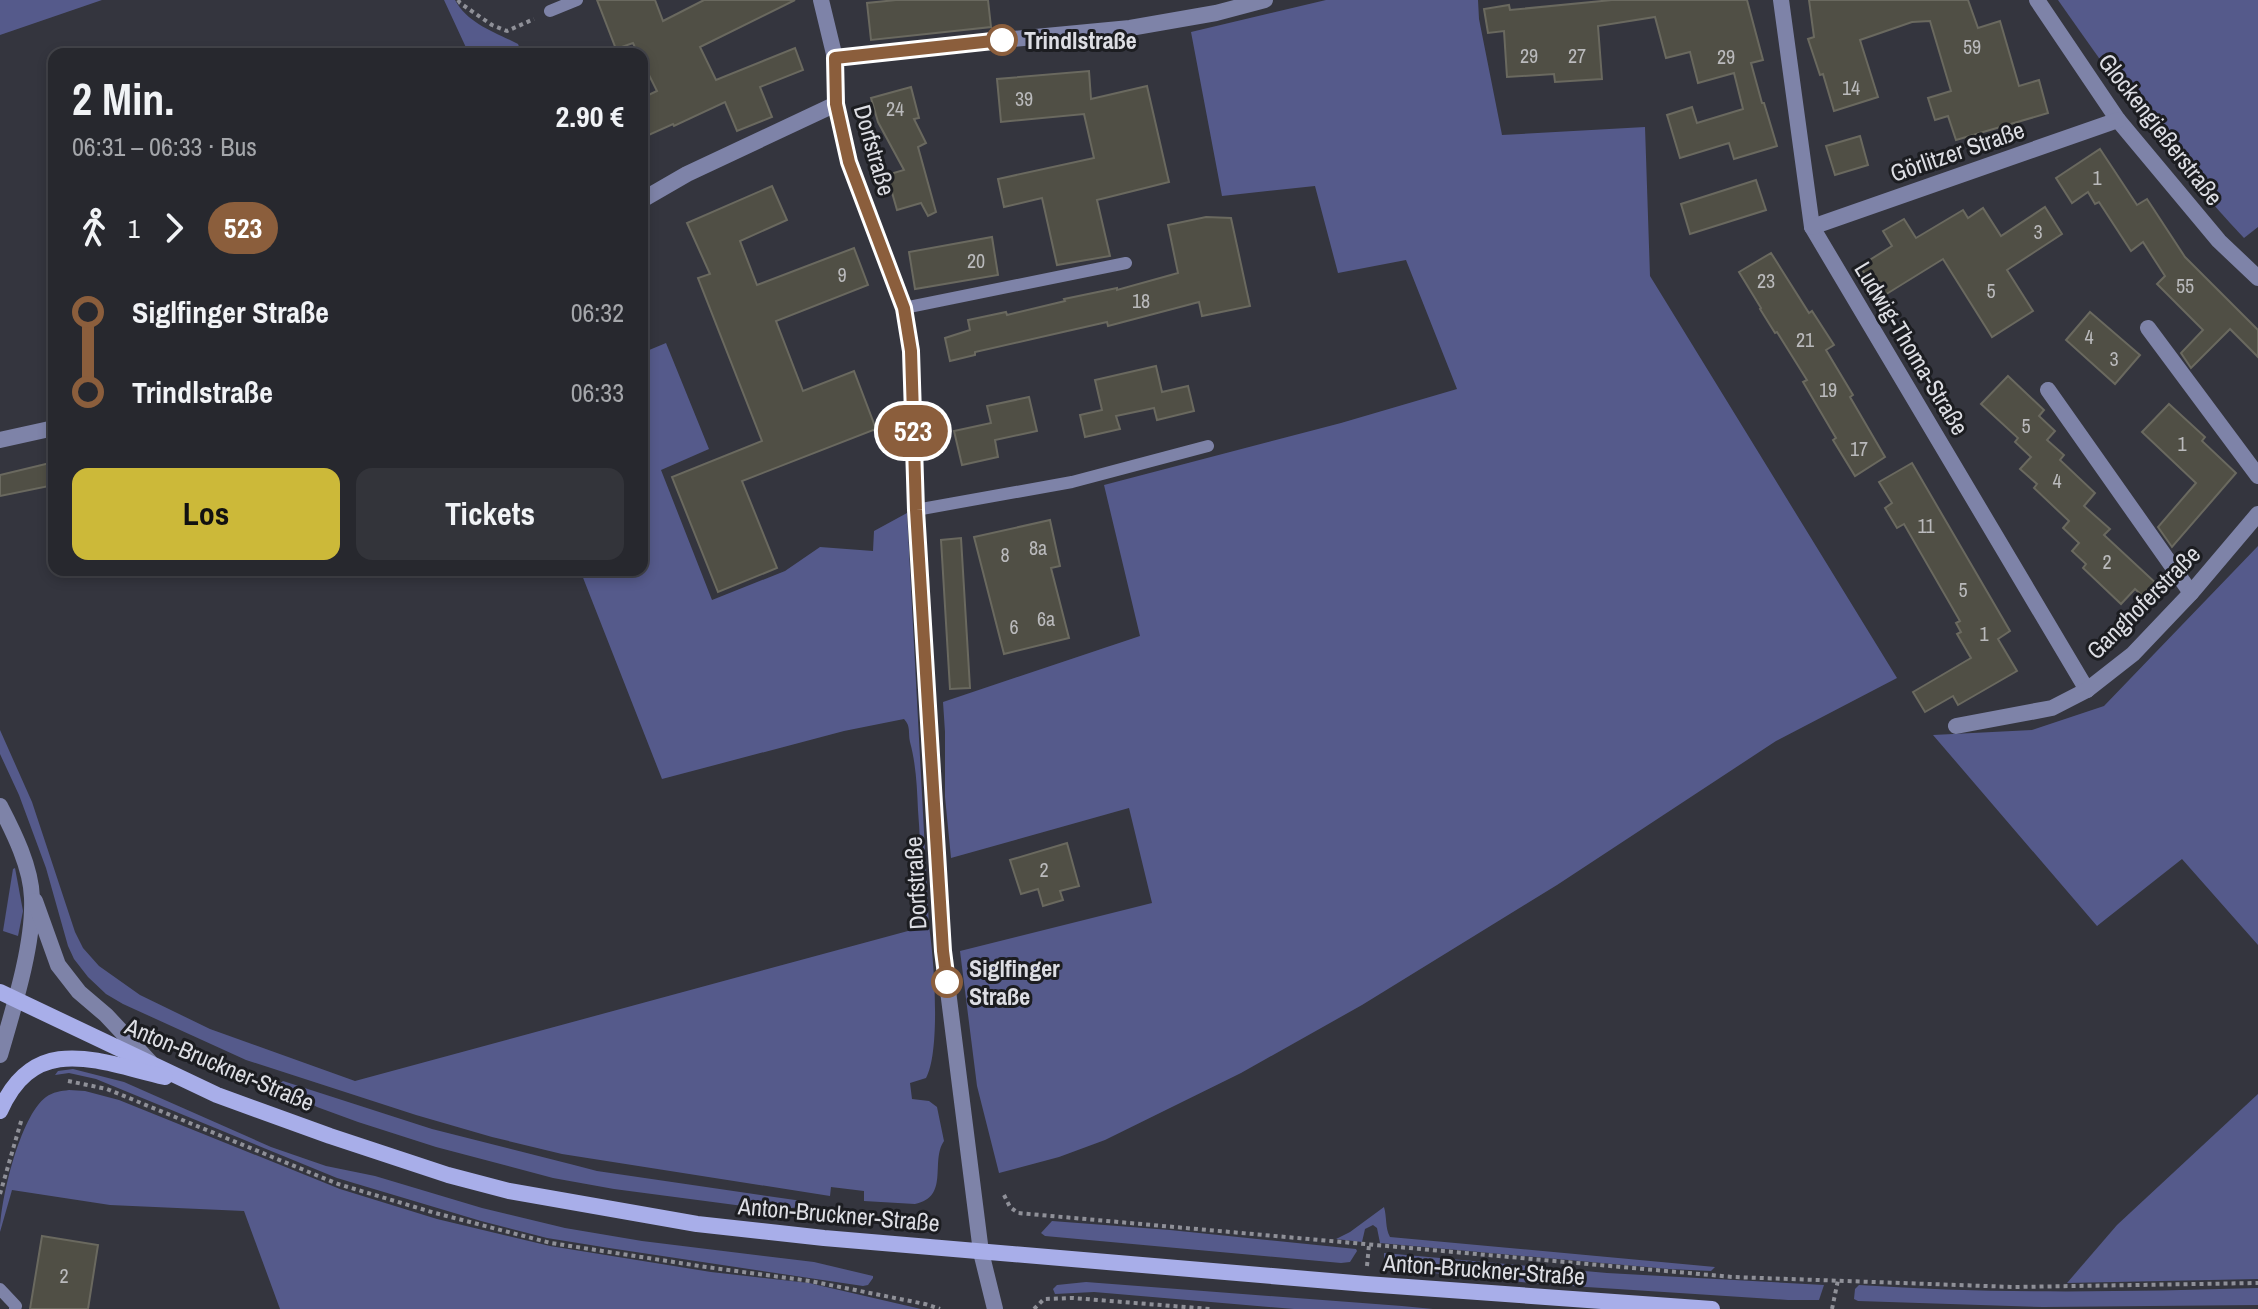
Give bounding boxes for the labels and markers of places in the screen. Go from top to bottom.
place label: Trindlstraße [1024,24,1137,56]
marker: Trindlstraße [987,25,1017,55]
place label: Siglfinger Straße [969,952,1060,1012]
marker: Siglfinger Straße [932,967,962,997]

